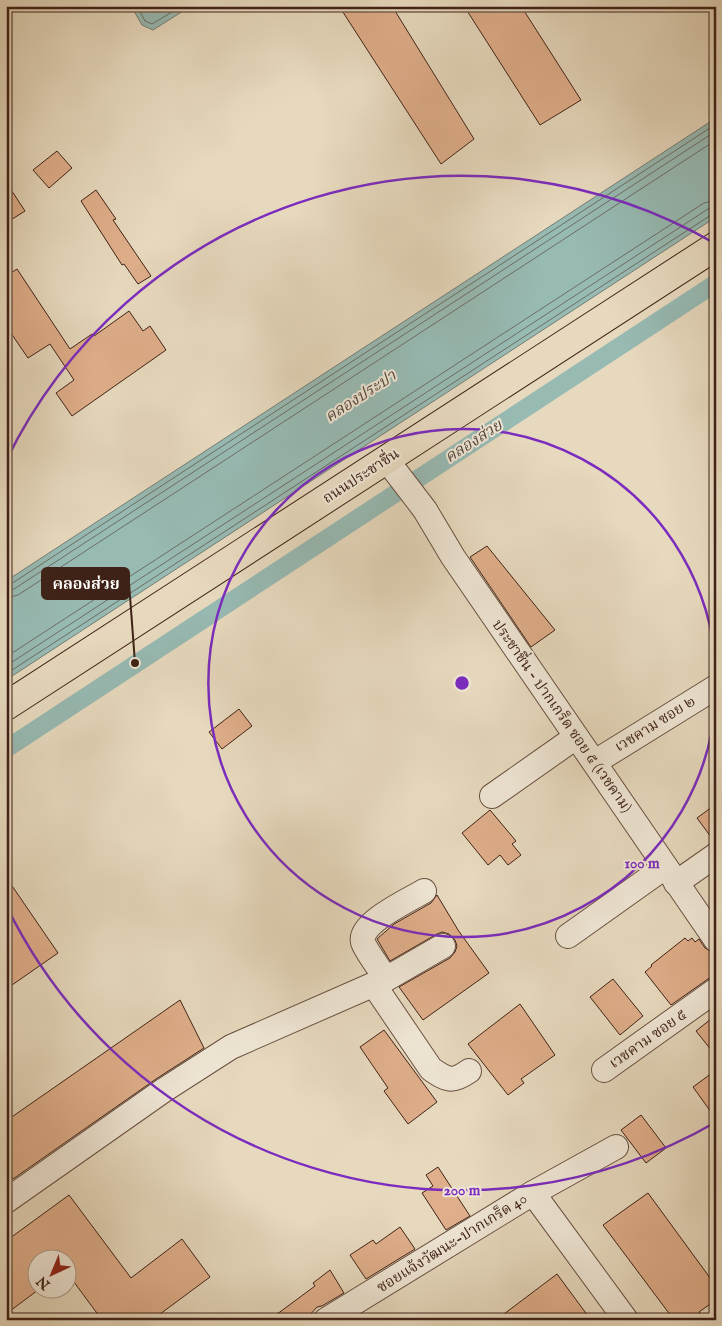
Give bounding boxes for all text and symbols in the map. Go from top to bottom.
water label: คลองประปา [322,366,401,427]
water label: คลองส่วย [441,415,508,468]
street label: ถนนประชาชื่น [318,442,403,508]
callout: คลองส่วย [42,568,129,599]
text: คลองส่วย [52,575,120,595]
street label: ประชาชื่น - ปากเกร็ด ซอย ๕ (เวชคาม) [488,615,638,816]
centre of rings [453,674,471,692]
street label: เวชคาม ซอย ๒ [611,692,699,756]
text: 100 m [624,854,660,873]
street label: เวชคาม ซอย ๕ [605,1005,691,1073]
text: 200 m [444,1181,481,1200]
street label: ซอยแจ้งวัฒนะ-ปากเกร็ด 40 [373,1189,531,1297]
north arrow [28,1248,78,1298]
text: N [33,1272,55,1294]

